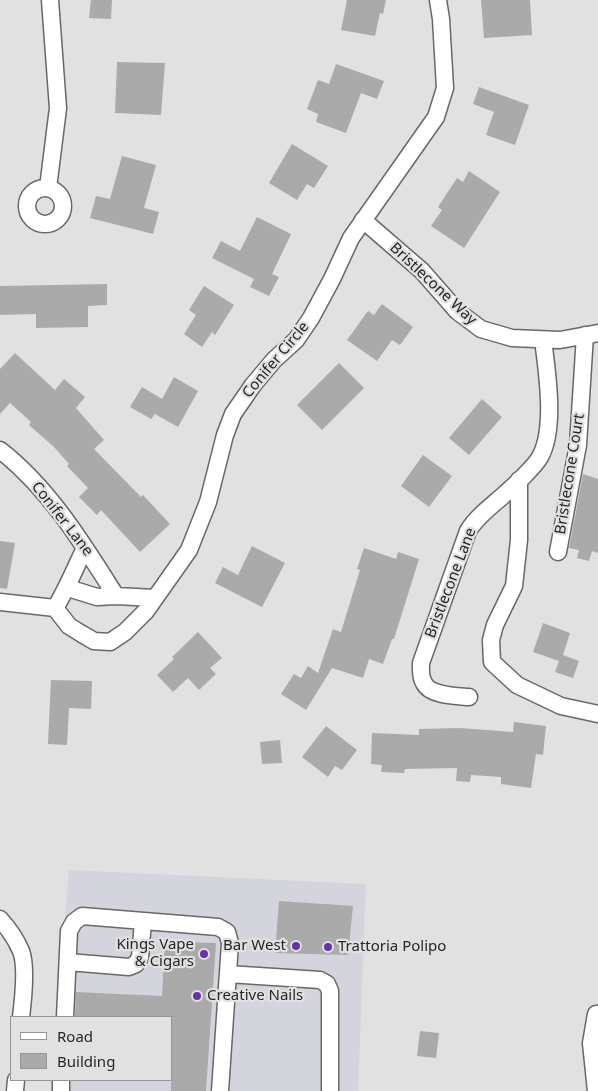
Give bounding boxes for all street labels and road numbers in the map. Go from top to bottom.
street label: Bristlecone Way [386,239,480,329]
street label: Conifer Circle [239,318,313,402]
street label: Bristlecone Court [552,412,588,536]
street label: Conifer Lane [27,478,97,560]
street label: Bristlecone Lane [422,525,480,641]

